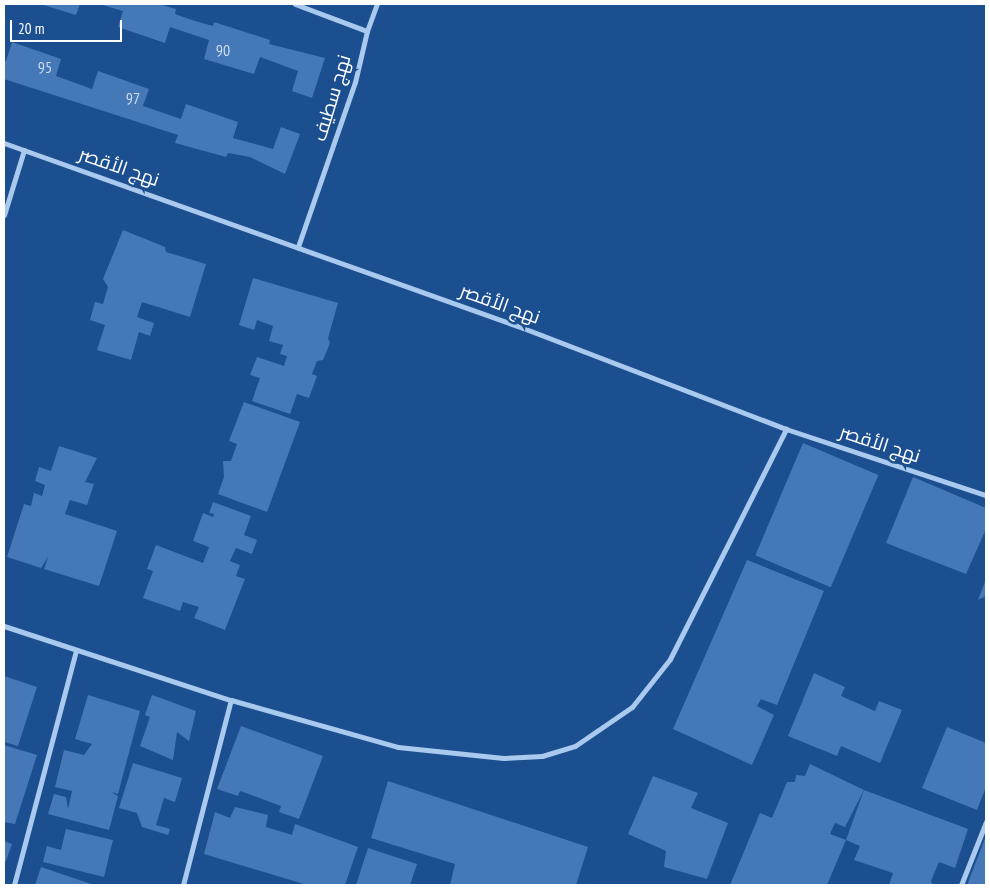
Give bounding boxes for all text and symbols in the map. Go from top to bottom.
scale bar [12,10,125,42]
text: 20 m [18,19,44,38]
house number: 90 [216,40,230,60]
street label: نهج سطيف [308,52,356,144]
house number: 95 [38,57,52,77]
house number: 97 [126,88,140,108]
street label: نهج الأقصر [76,143,162,191]
street label: نهج الأقصر [457,279,543,329]
street label: نهج الأقصر [837,420,923,468]

